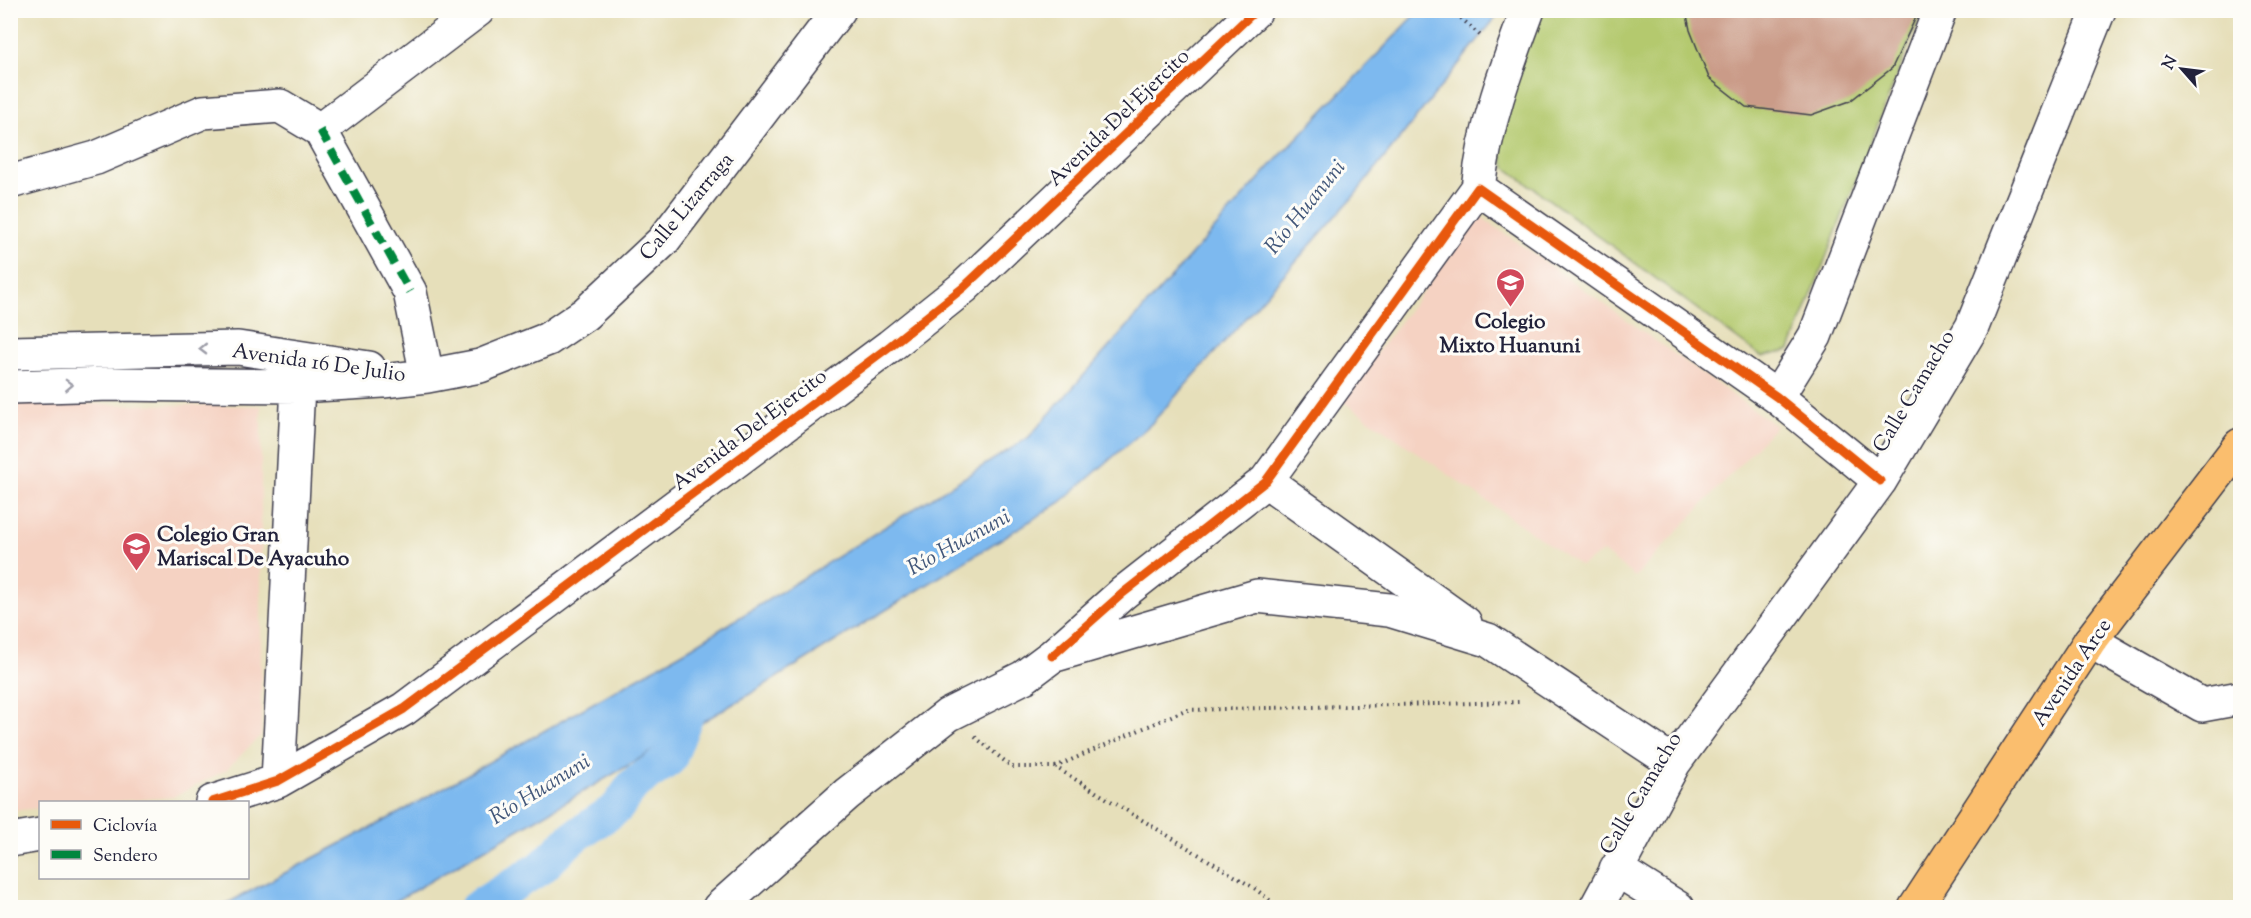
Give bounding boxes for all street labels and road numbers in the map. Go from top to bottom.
street label: Avenida Del Ejercito [1042,43,1197,194]
street label: Calle Lizarraga [633,146,742,268]
street label: Calle Camacho [1866,325,1963,459]
street label: Avenida 16 De Julio [230,337,407,391]
street label: Avenida Del Ejercito [666,362,834,499]
street label: Avenida Arce [2026,613,2120,733]
street label: Calle Camacho [1593,727,1690,861]

